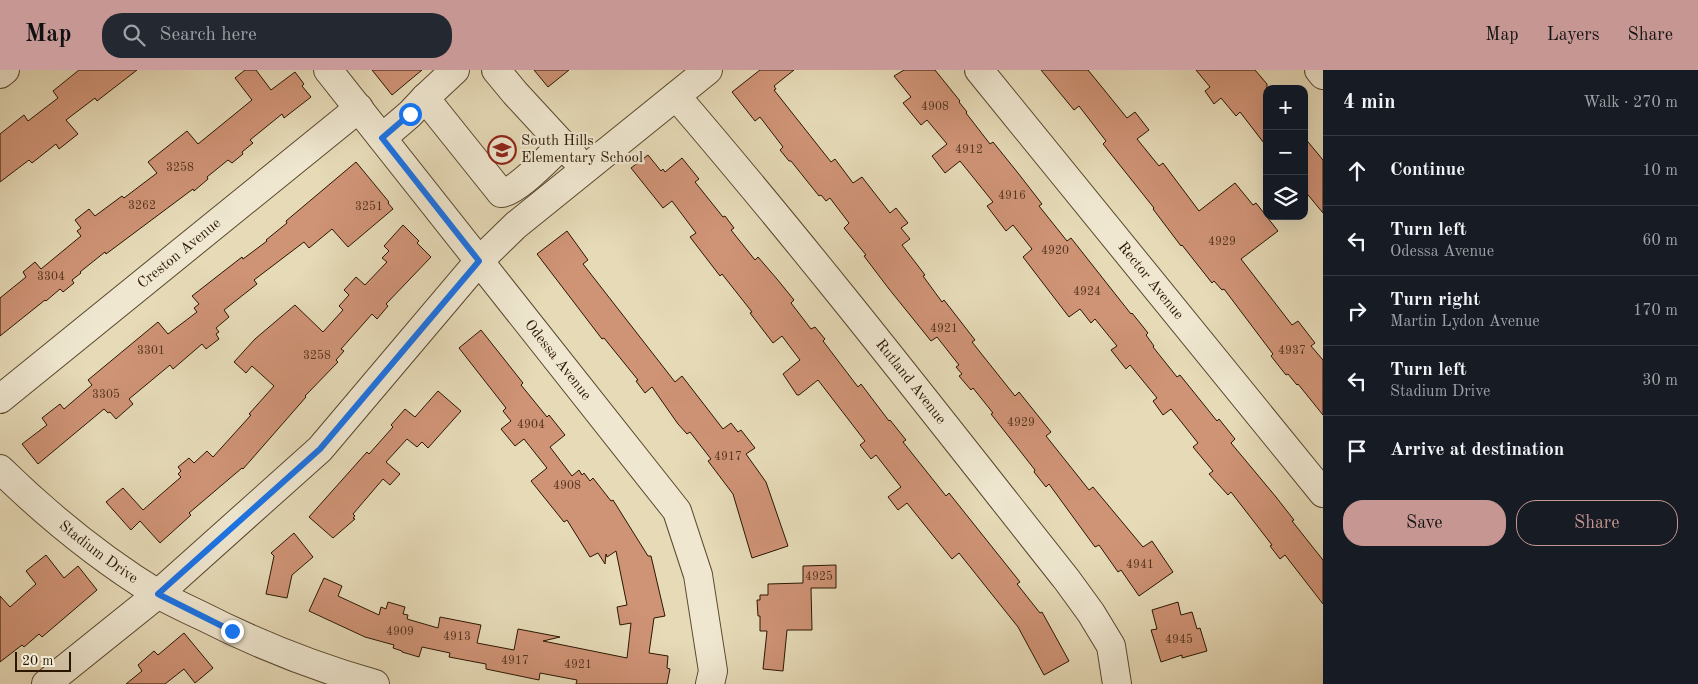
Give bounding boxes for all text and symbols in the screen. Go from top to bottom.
search box [102,13,452,58]
icon: search [120,21,148,49]
text: Map [25,23,72,47]
text: Search here [160,26,257,45]
text: Map [1485,26,1519,44]
text: Layers [1547,26,1599,44]
text: Share [1627,26,1673,44]
map controls [1263,85,1308,220]
button: + [1263,85,1308,130]
text: 4 min [1343,92,1396,113]
text: Walk · 270 m [1583,95,1678,111]
house number: 4908 [921,101,949,113]
route start [399,103,422,126]
button: − [1263,130,1308,175]
place label: South Hills Elementary School [521,134,643,166]
school or university icon: South Hills Elementary School [487,135,517,165]
house number: 4912 [955,144,983,156]
icon: ahead [1343,157,1371,185]
house number: 3258 [166,161,194,174]
text: Continue [1390,161,1465,180]
text: 10 m [1642,163,1678,179]
button: layers [1263,175,1308,220]
house number: 4916 [998,190,1026,202]
house number: 3262 [128,200,156,212]
house number: 3251 [355,200,383,213]
street label: Creston Avenue [135,215,224,292]
text: Turn left [1390,221,1467,240]
icon: left [1343,227,1371,255]
text: 60 m [1642,233,1678,249]
house number: 4929 [1208,236,1236,248]
street label: Rector Avenue [1115,239,1186,323]
text: Odessa Avenue [1390,244,1494,260]
house number: 4920 [1041,245,1069,257]
house number: 3304 [37,271,65,283]
house number: 4924 [1073,286,1101,298]
text: Turn right [1390,291,1480,310]
icon: right [1343,297,1371,325]
text: 170 m [1633,303,1678,319]
text: Martin Lydon Avenue [1390,314,1540,330]
street label: Odessa Avenue [521,317,594,403]
house number: 4921 [930,323,958,335]
street label: Rutland Avenue [873,337,949,427]
house number: 3301 [137,345,165,357]
house number: 4937 [1278,345,1306,357]
house number: 3258 [303,349,331,362]
text: Turn left [1390,361,1467,380]
icon: left [1343,367,1371,395]
text: 30 m [1642,373,1678,389]
text: Stadium Drive [1390,384,1490,400]
house number: 3305 [92,388,120,401]
house number: 4929 [1007,417,1035,429]
house number: 4904 [517,419,545,431]
icon: arrive [1343,437,1371,465]
text: Arrive at destination [1390,441,1564,460]
house number: 4917 [714,451,742,463]
house number: 4908 [553,480,581,492]
button: Save [1343,500,1506,546]
button: Share [1516,500,1678,546]
street label: Stadium Drive [56,518,140,586]
house number: 4941 [1126,559,1154,571]
house number: 4925 [805,570,833,583]
route end [221,620,244,643]
house number: 4909 [386,626,414,638]
house number: 4913 [443,631,471,643]
house number: 4945 [1165,633,1193,646]
scale bar [15,649,71,672]
text: 20 m [22,654,53,668]
house number: 4917 [501,655,529,667]
house number: 4921 [564,659,592,671]

